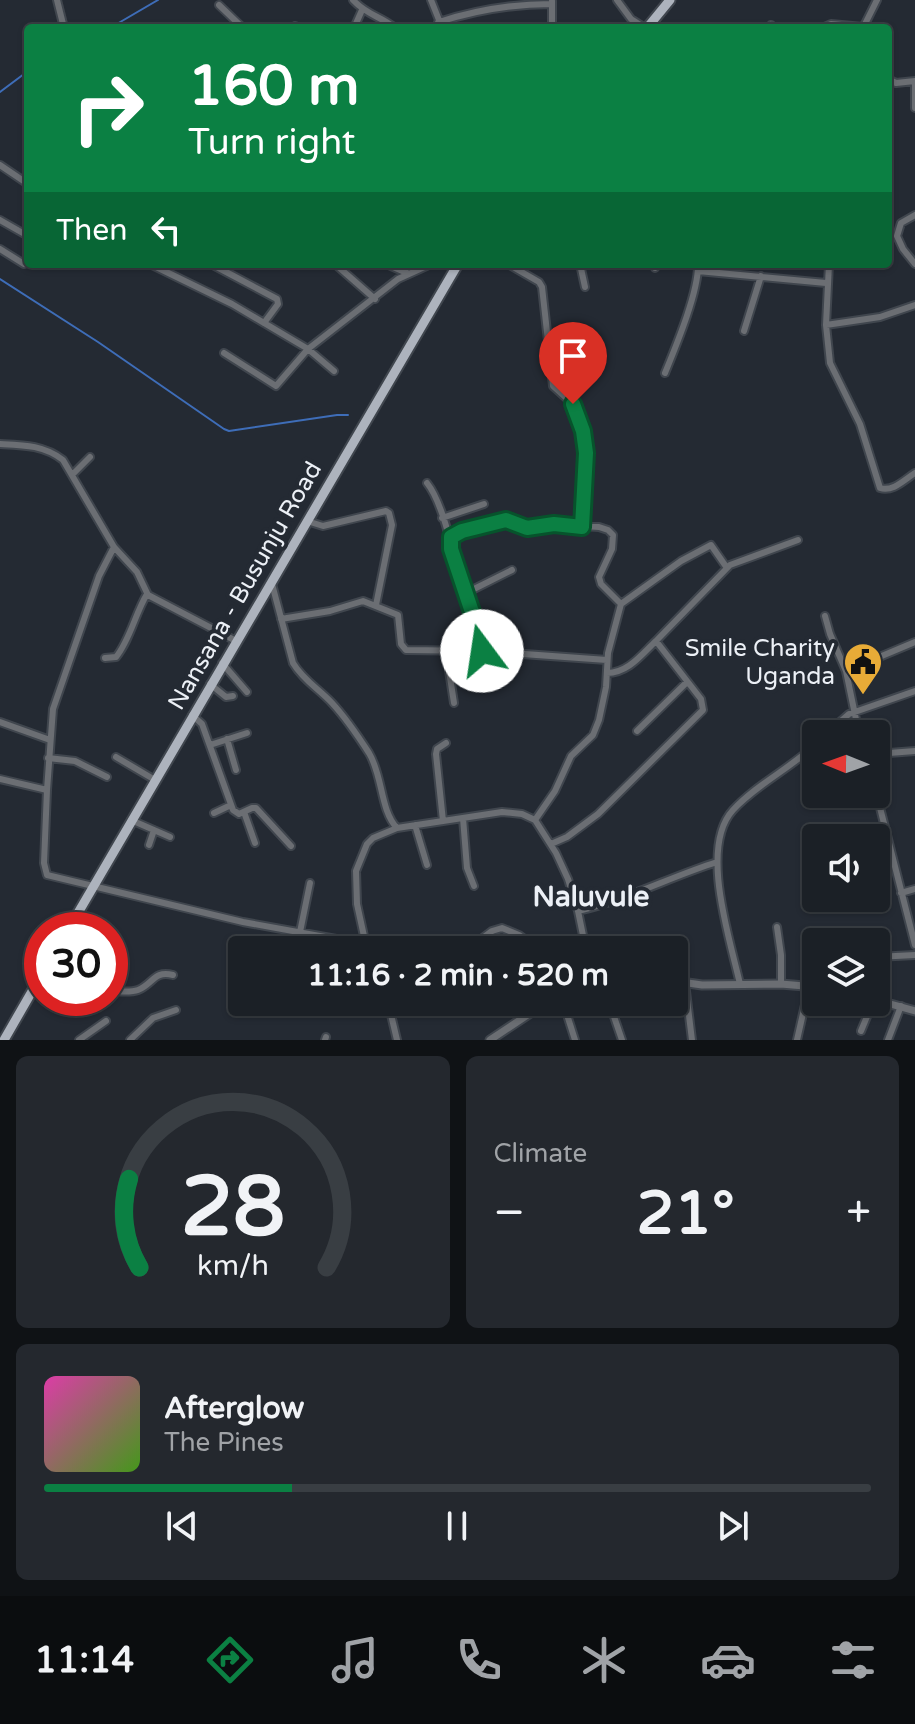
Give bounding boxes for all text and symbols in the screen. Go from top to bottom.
text: 160 m [188,53,359,120]
icon: right [56,56,160,160]
text: Turn right [188,121,355,164]
icon: left [144,208,188,252]
text: Then [56,212,128,249]
pin [539,322,607,404]
icon: arrive [551,334,595,378]
street label: Nansana - Busunju Road [162,457,328,715]
position arrow [440,609,524,693]
place label: Smile Charity Uganda [685,634,835,691]
public building icon: Smile Charity Uganda [842,641,884,696]
north arrow [802,720,890,808]
map controls [802,720,890,1016]
button: sound [802,824,890,912]
district label: Naluvule [533,880,650,914]
speed limit sign: 30 [24,912,128,1016]
button: layers [802,928,890,1016]
text: 11:16 · 2 min · 520 m [307,957,609,994]
text: Climate [494,1138,587,1169]
text: 28 [181,1158,285,1258]
text: 21° [637,1178,735,1250]
text: − [494,1187,525,1240]
text: + [846,1187,871,1240]
text: km/h [197,1249,269,1283]
text: Afterglow [164,1390,304,1427]
text: The Pines [164,1427,284,1458]
icon: previous [160,1504,204,1548]
icon: pause [435,1504,479,1548]
icon: next [711,1504,755,1548]
icon: directions [202,1632,258,1688]
icon: music [327,1632,383,1688]
icon: phone [451,1632,507,1688]
icon: climate [576,1632,632,1688]
icon: car [700,1632,756,1688]
icon: filters [825,1632,881,1688]
text: 11:14 [34,1639,134,1682]

